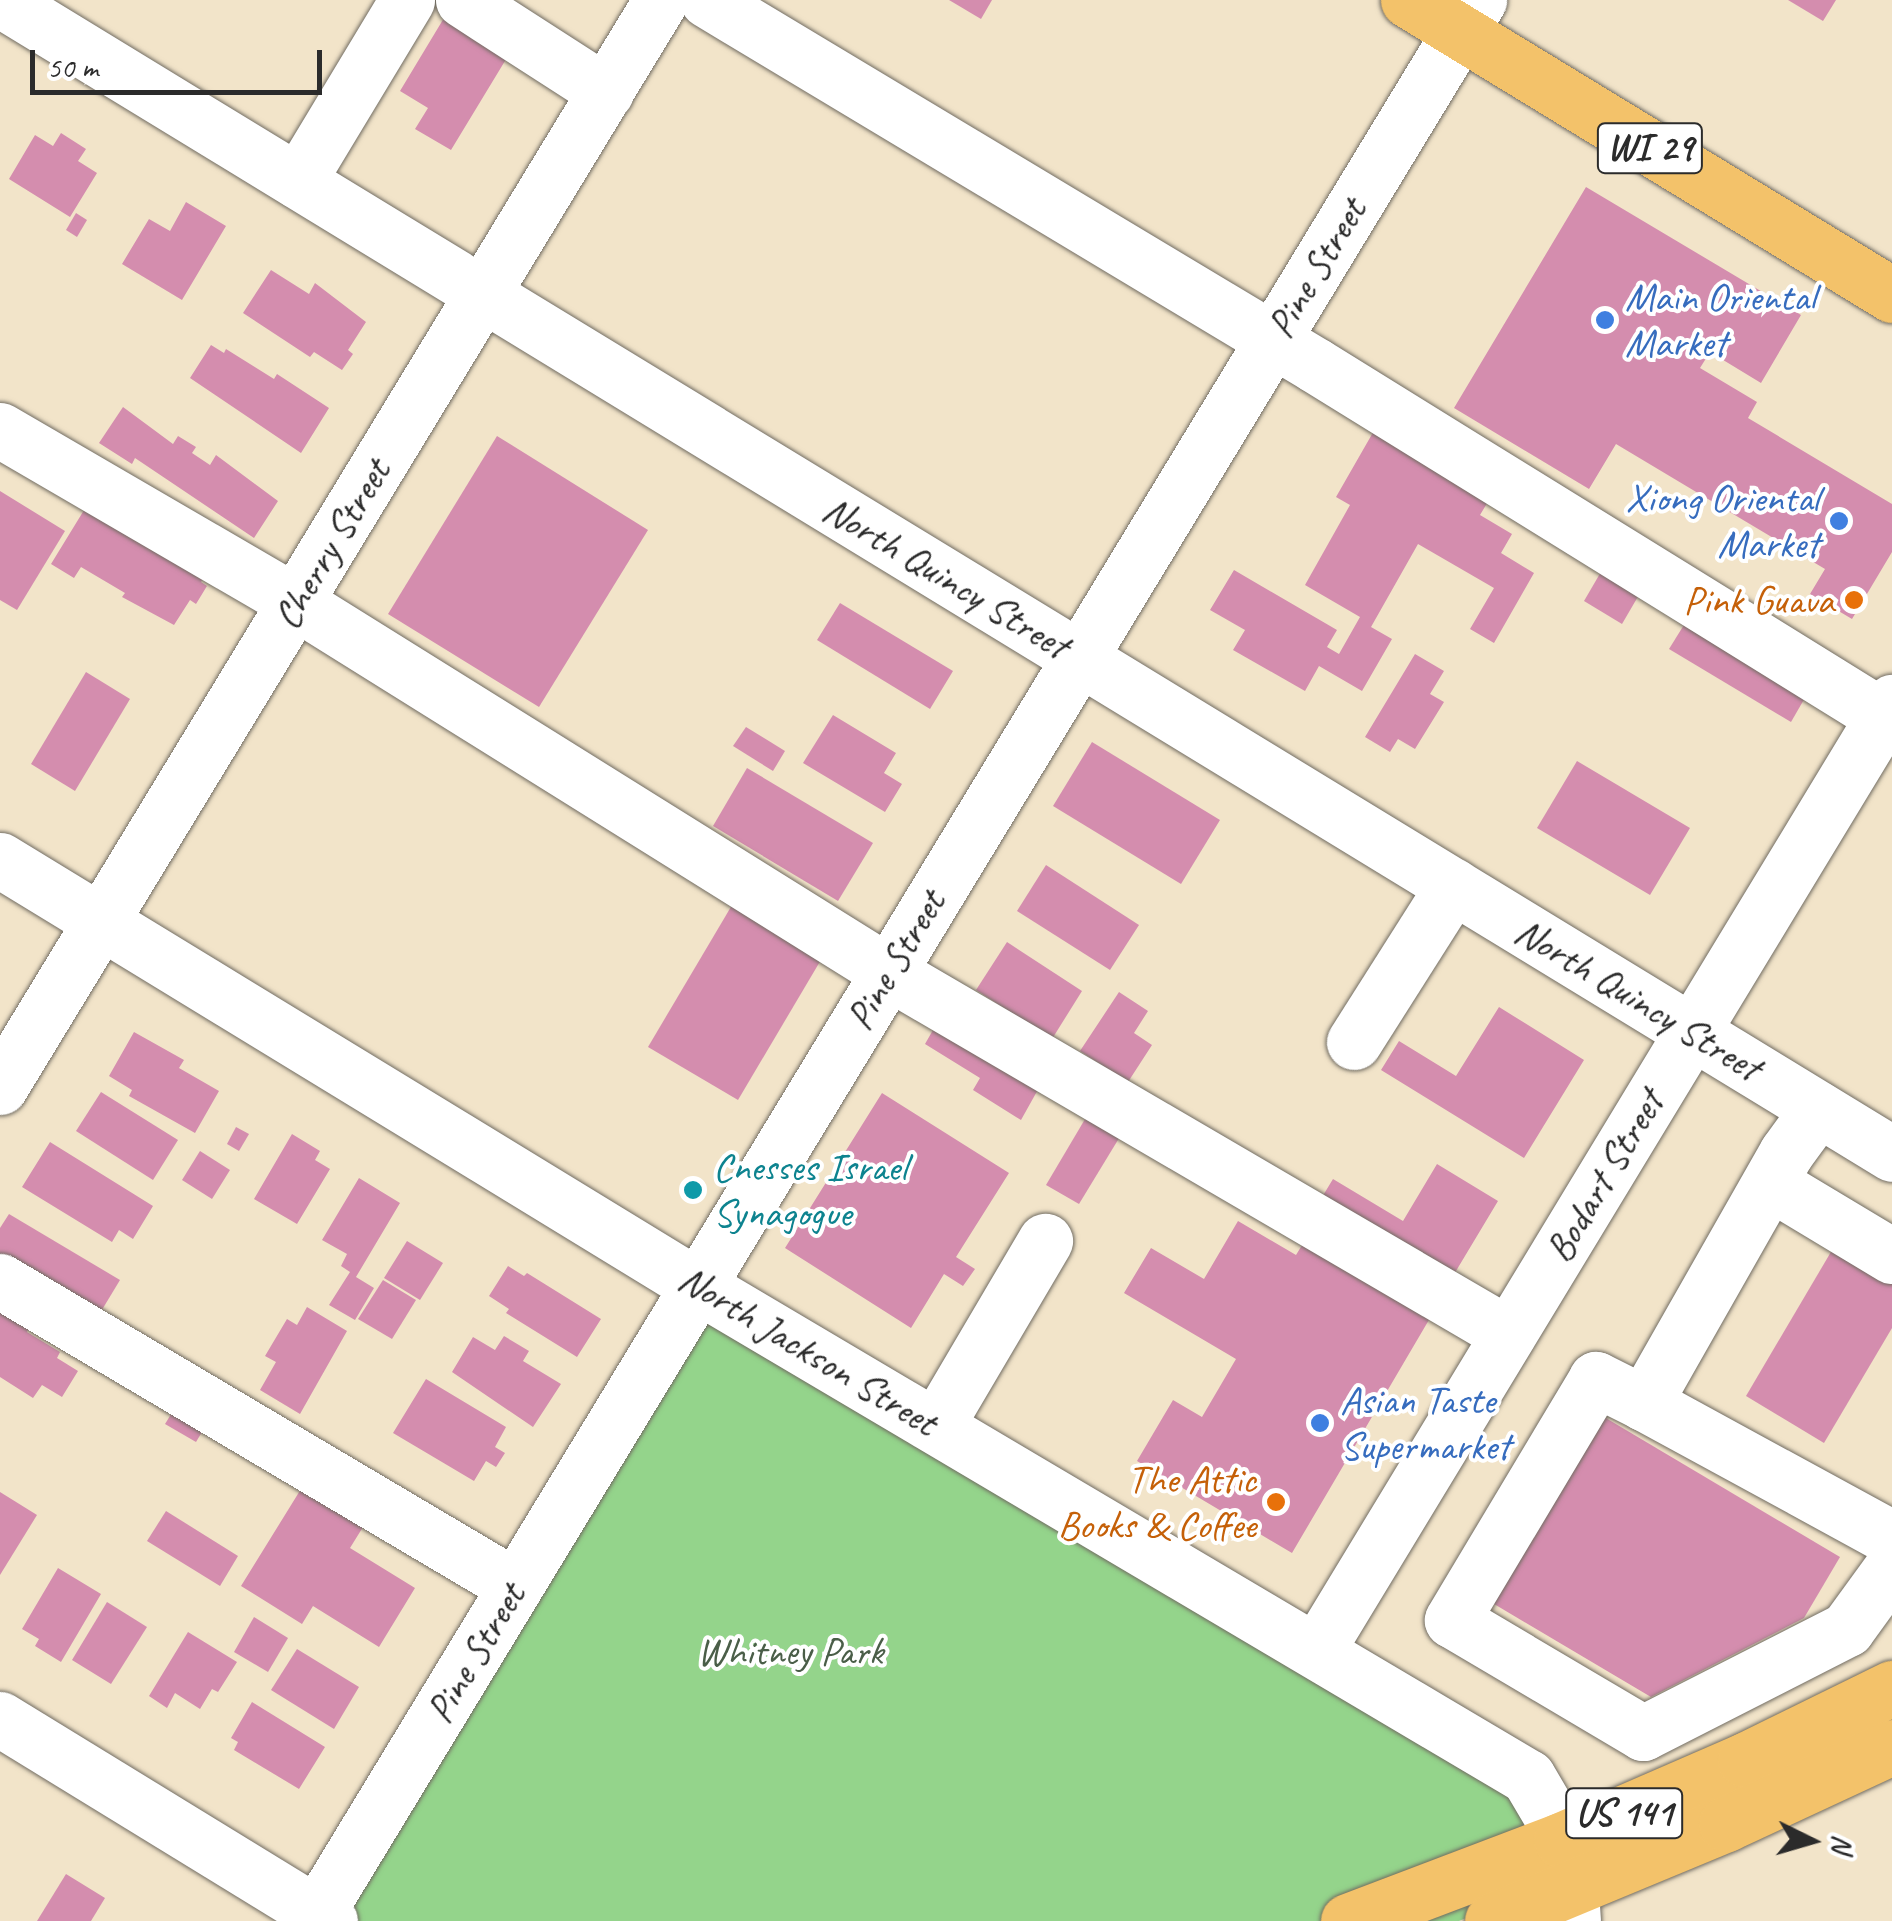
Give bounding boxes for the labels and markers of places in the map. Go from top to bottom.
place label: Main Oriental Market [1625,273,1816,367]
marker: Main Oriental Market [1594,309,1616,331]
place label: Xiong Oriental Market [1625,474,1819,568]
marker: Xiong Oriental Market [1828,510,1850,532]
place label: Pink Guava [1685,576,1834,624]
marker: Pink Guava [1843,589,1865,611]
place label: Cnesses Israel Synagogue [713,1143,907,1237]
marker: Cnesses Israel Synagogue [682,1179,704,1201]
place label: Asian Taste Supermarket [1340,1376,1510,1470]
marker: Asian Taste Supermarket [1309,1412,1331,1434]
place label: The Attic Books & Coffee [1058,1455,1256,1549]
marker: The Attic Books & Coffee [1265,1491,1287,1513]

